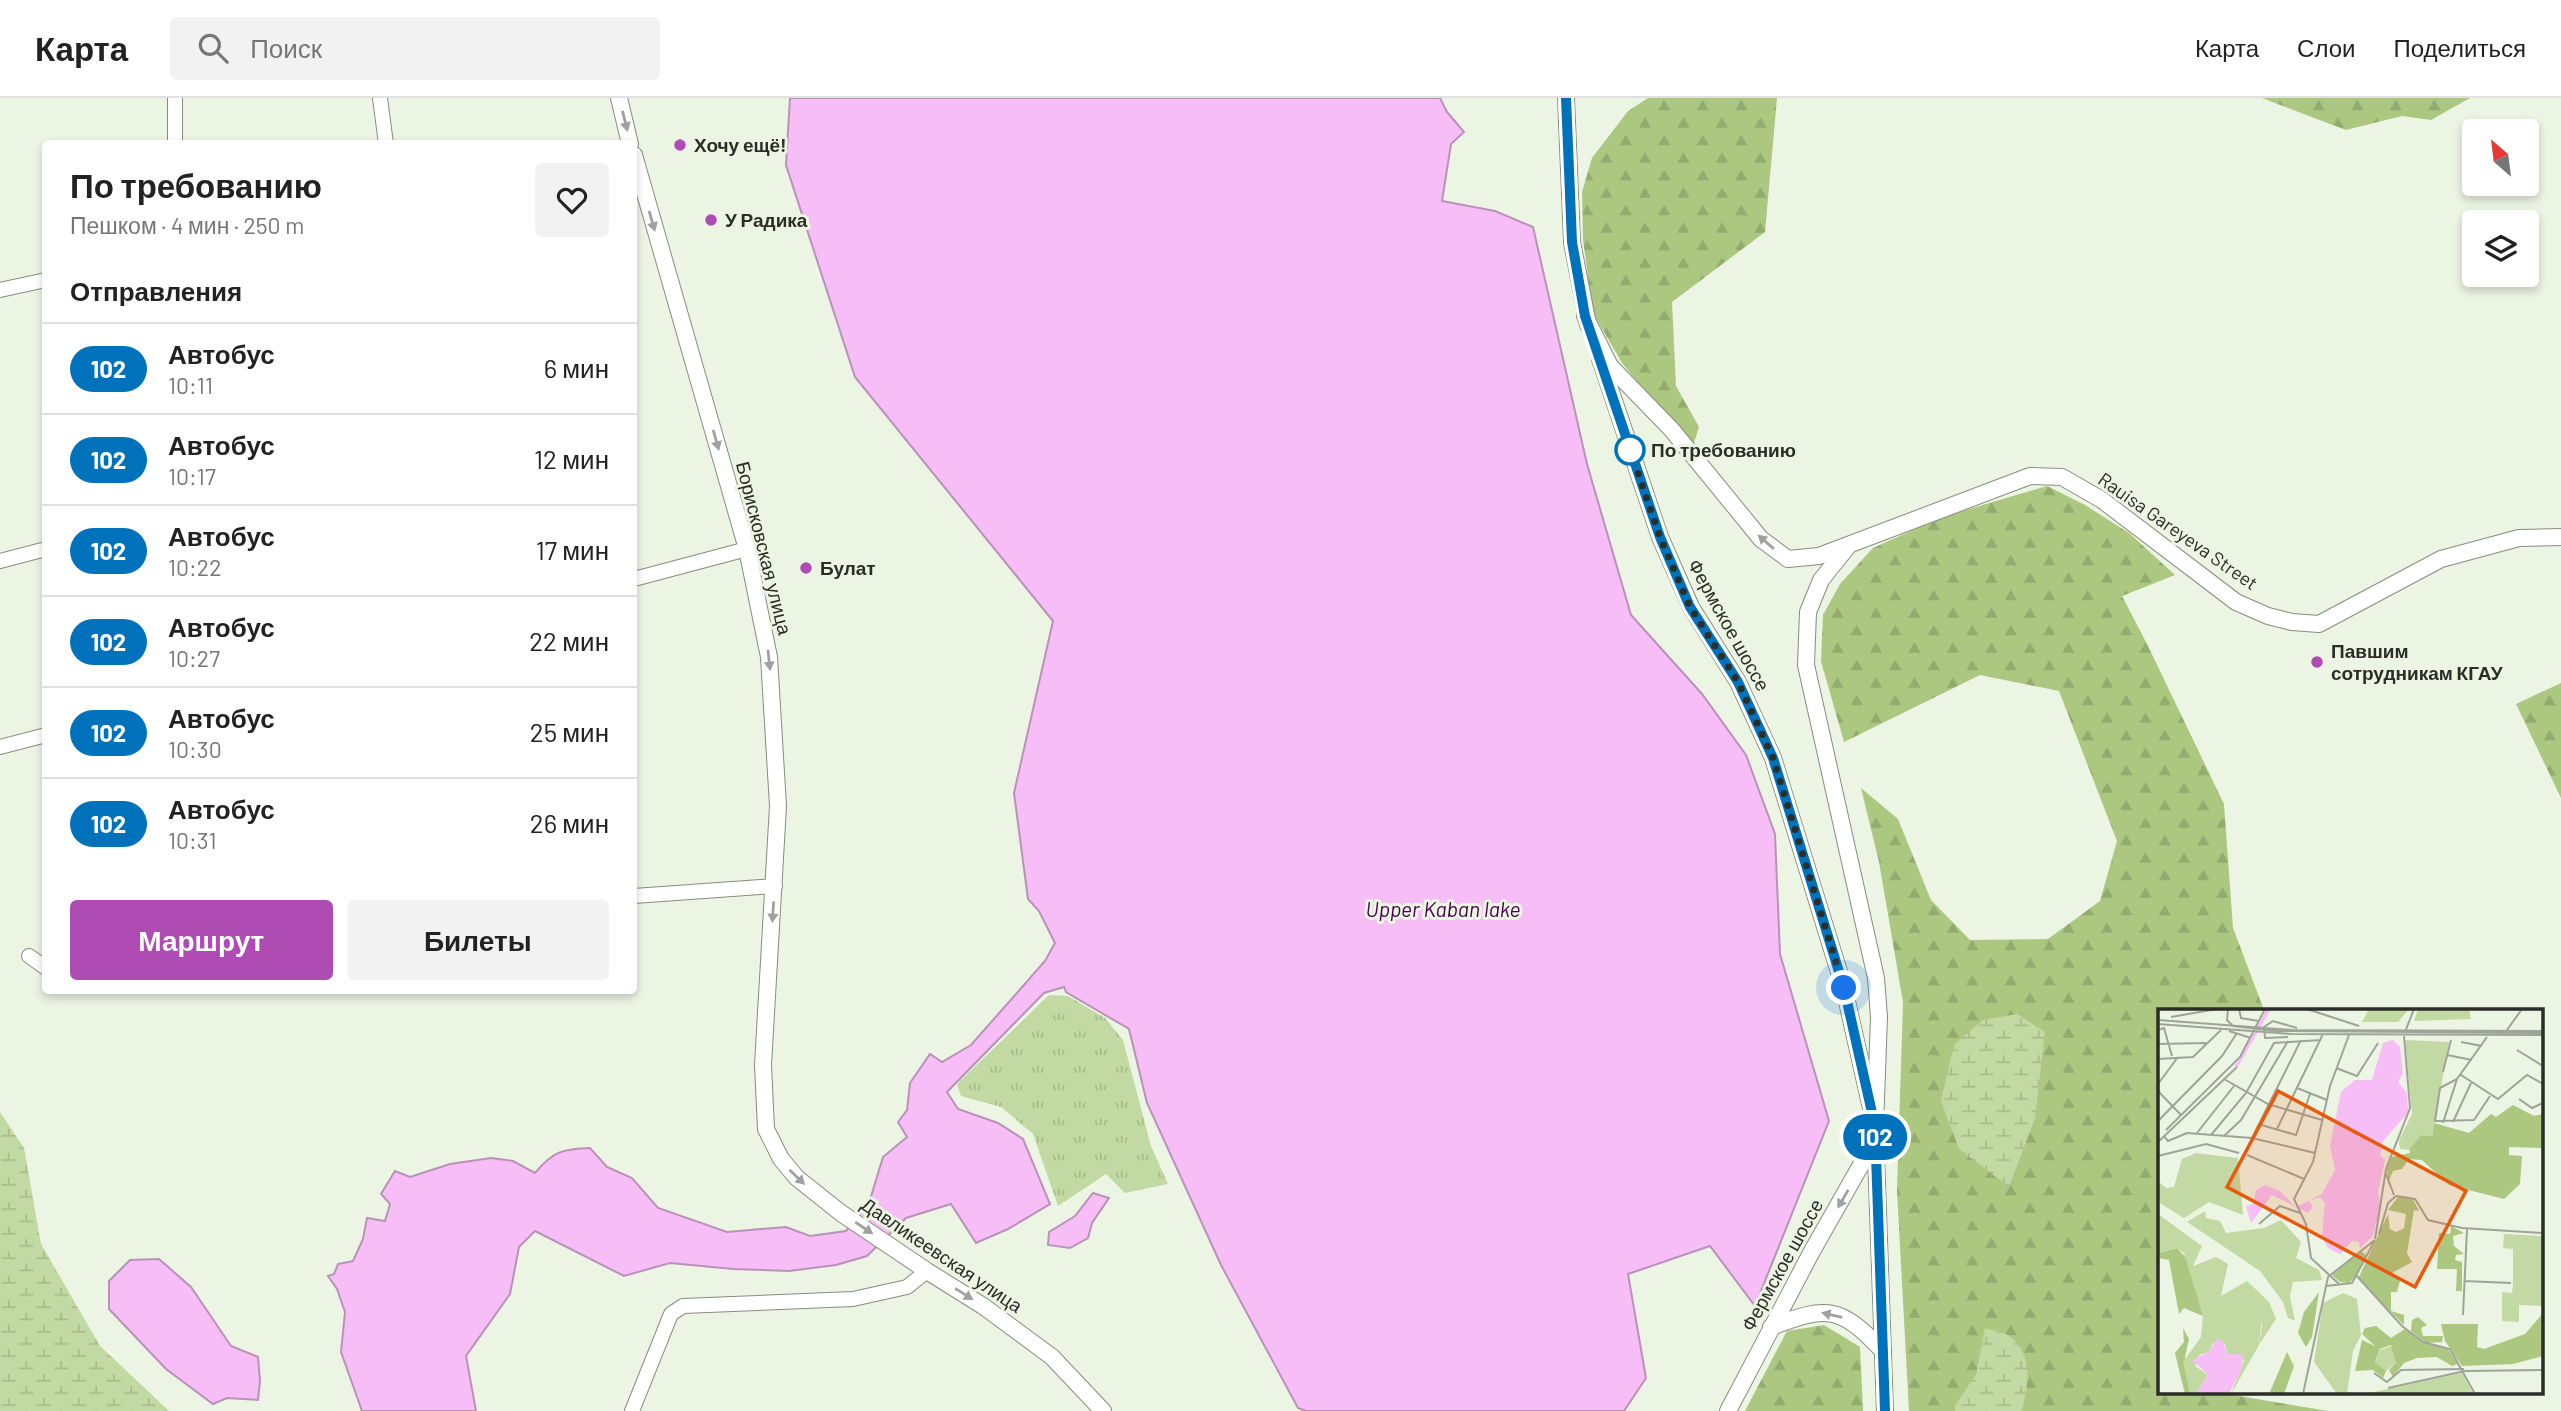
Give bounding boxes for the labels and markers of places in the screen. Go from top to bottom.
place label: Хочу ещё! [694,133,787,156]
marker: Хочу ещё! [672,137,688,153]
place label: У Радика [725,208,808,231]
marker: У Радика [703,212,719,228]
marker: По требованию [1615,435,1645,465]
place label: По требованию [1651,438,1796,461]
place label: Булат [820,556,876,579]
marker: Булат [798,560,814,576]
place label: Павшим сотрудникам КГАУ [2331,639,2503,684]
marker: Павшим сотрудникам КГАУ [2309,654,2325,670]

